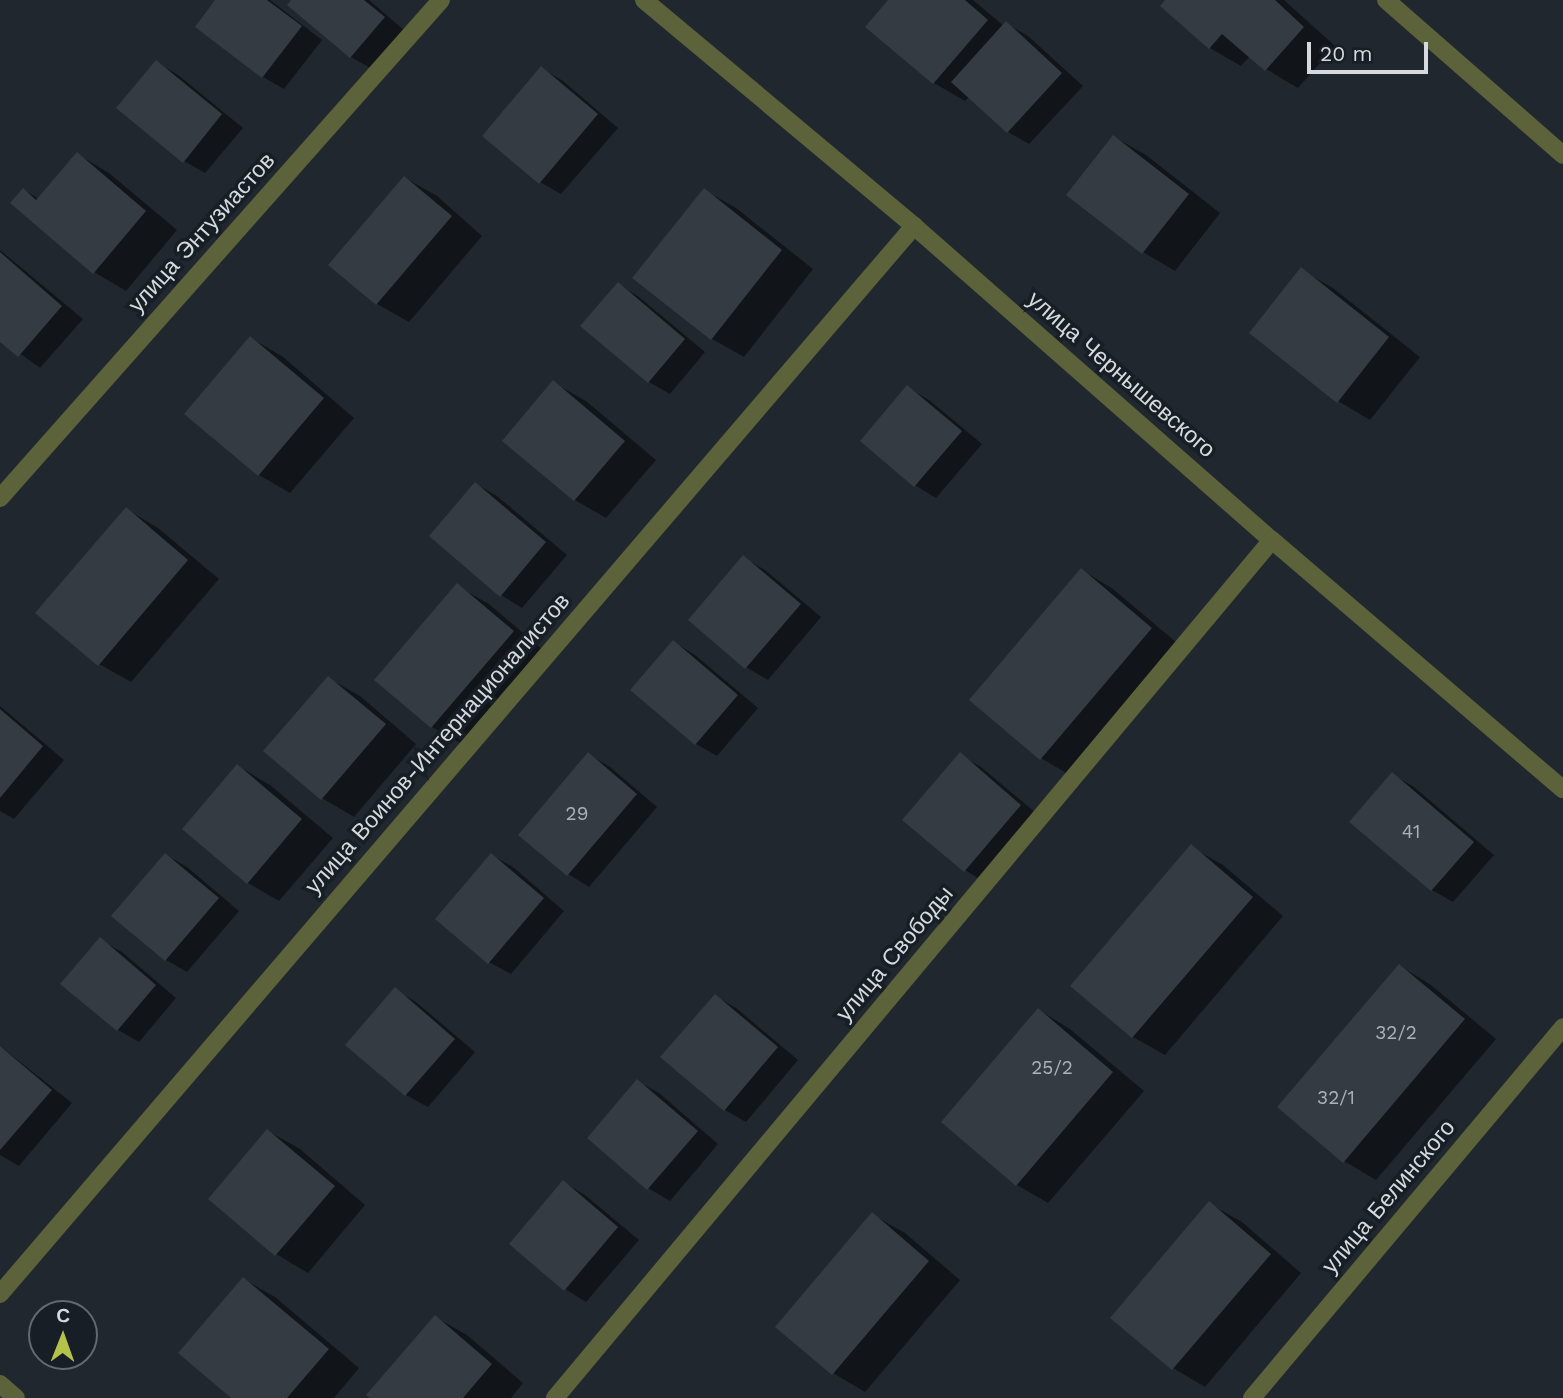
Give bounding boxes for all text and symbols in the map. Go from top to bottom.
scale bar [1311,28,1432,72]
text: 20 m [1320,41,1372,66]
street label: улица Энтузиастов [123,147,281,319]
street label: улица Чернышевского [1021,286,1221,464]
street label: улица Воинов-Интернационалистов [300,588,576,900]
house number: 29 [566,803,588,825]
house number: 41 [1402,821,1420,843]
street label: улица Свободы [830,881,960,1027]
house number: 32/2 [1375,1022,1417,1044]
house number: 25/2 [1031,1057,1073,1079]
house number: 32/1 [1317,1087,1355,1109]
street label: улица Белинского [1317,1114,1461,1280]
north arrow [28,1300,98,1370]
text: С [56,1304,70,1327]

